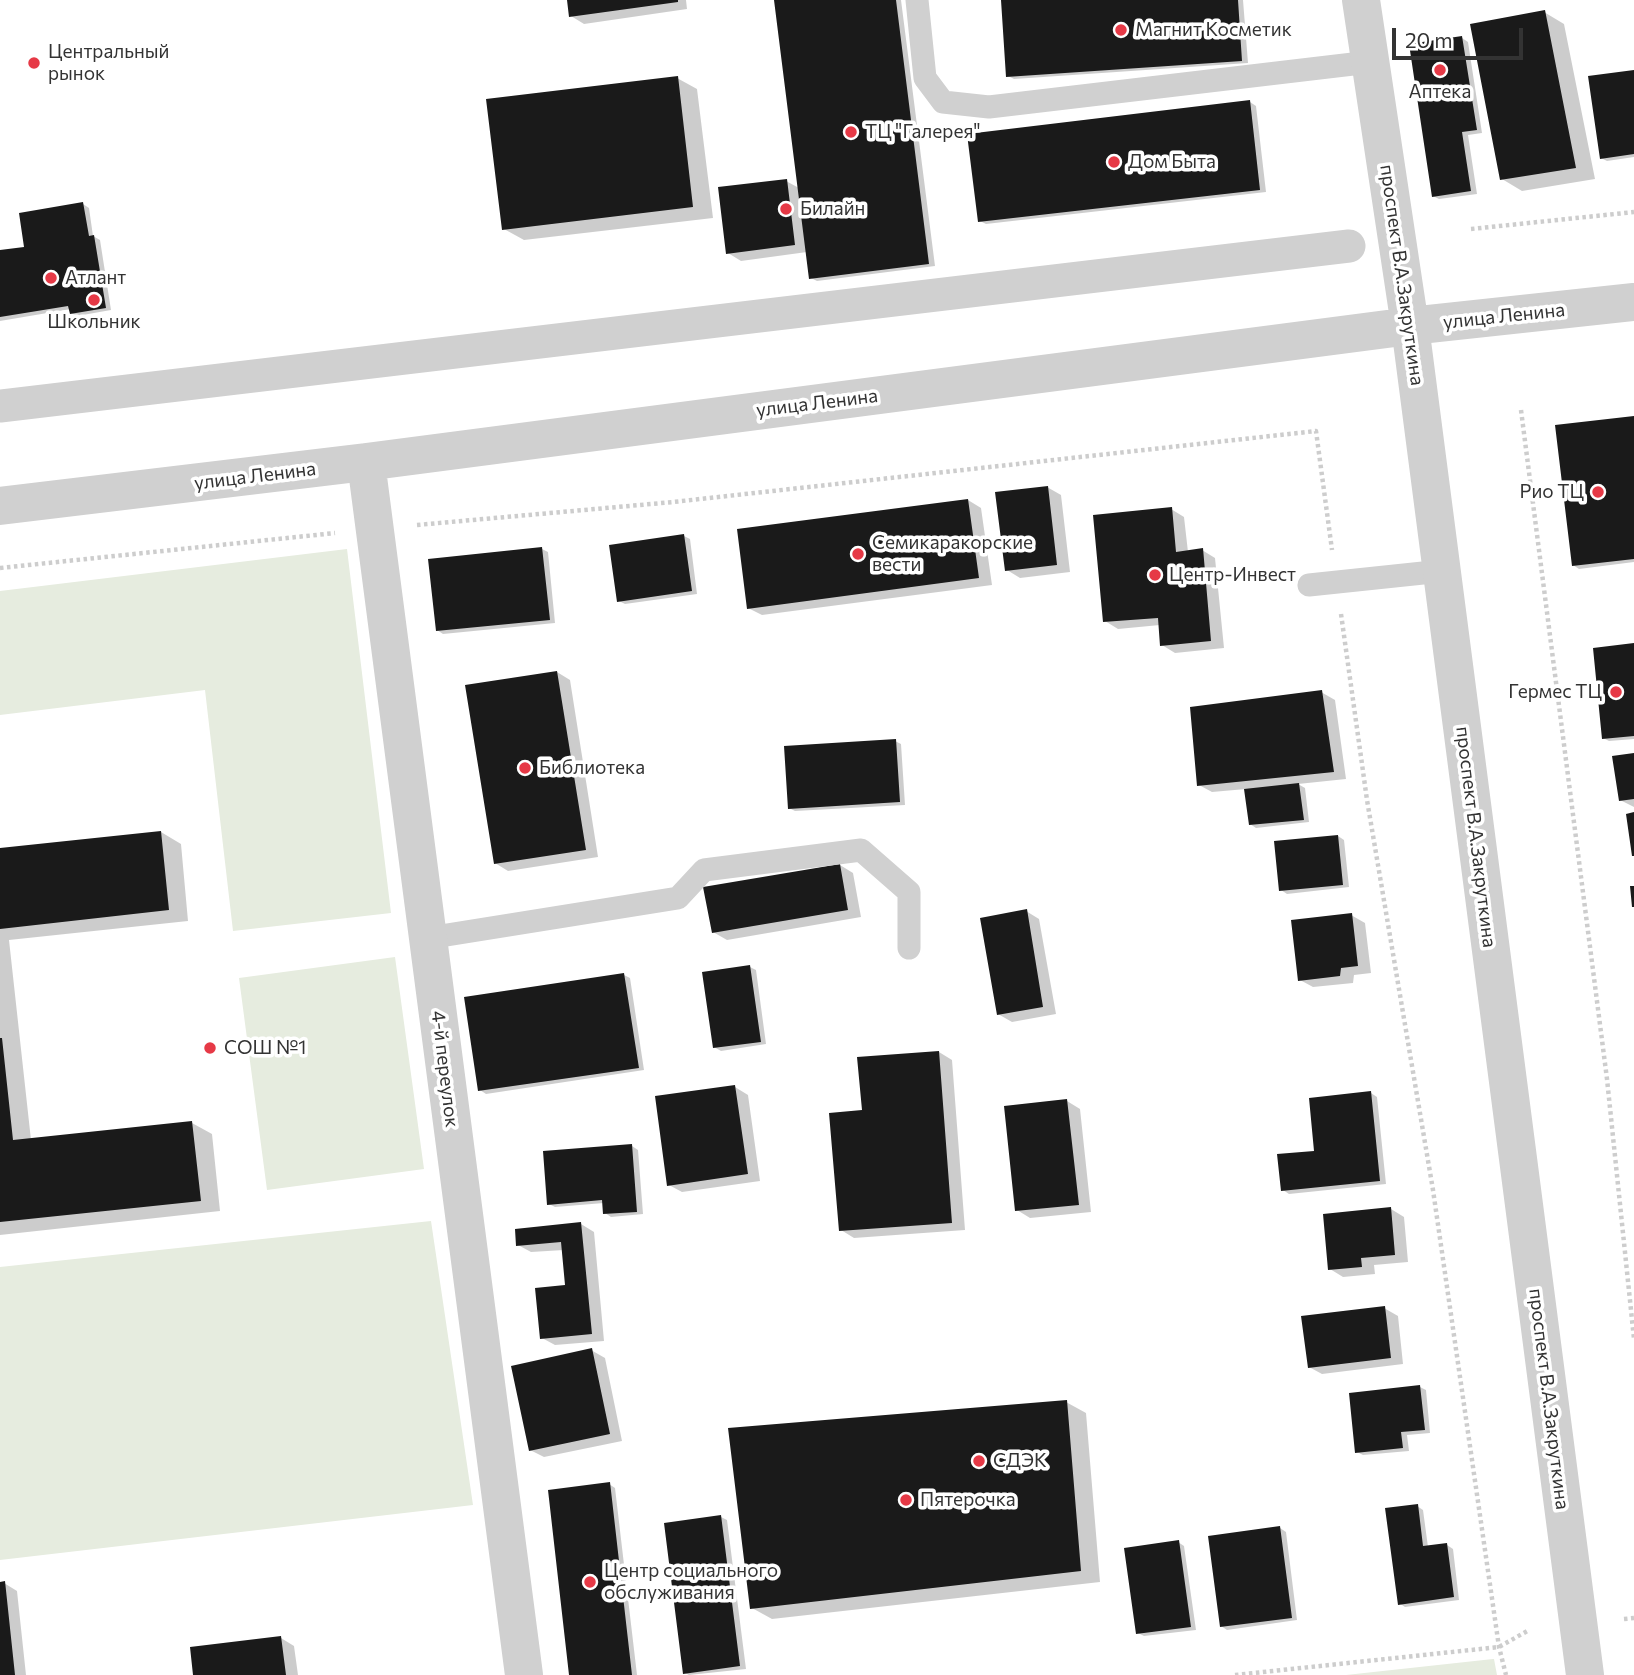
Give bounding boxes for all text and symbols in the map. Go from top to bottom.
scale bar [1396,14,1527,58]
place label: Магнит Косметик [1135,19,1292,41]
marker: Магнит Косметик [1113,22,1129,38]
text: 20 m [1405,27,1453,52]
place label: Центральный рынок [48,41,169,85]
marker: Центральный рынок [26,55,42,71]
marker: Аптека [1432,62,1448,78]
place label: Аптека [1409,81,1471,103]
place label: ТЦ "Галерея" [865,121,981,143]
marker: ТЦ "Галерея" [843,124,859,140]
place label: Дом Быта [1128,151,1216,173]
marker: Дом Быта [1106,154,1122,170]
street label: проспект В.А.Закруткина [1375,163,1429,387]
place label: Билайн [800,198,865,220]
marker: Билайн [778,201,794,217]
place label: Атлант [65,267,126,289]
marker: Атлант [43,270,59,286]
marker: Школьник [86,292,102,308]
street label: улица Ленина [1442,298,1566,334]
place label: Школьник [47,311,141,333]
street label: улица Ленина [755,384,879,422]
street label: улица Ленина [193,457,317,495]
place label: Рио ТЦ [1519,481,1584,503]
marker: Рио ТЦ [1590,484,1606,500]
place label: Семикаракорские вести [872,532,1033,576]
marker: Семикаракорские вести [850,546,866,562]
place label: Центр-Инвест [1169,564,1296,586]
marker: Центр-Инвест [1147,567,1163,583]
place label: Гермес ТЦ [1508,681,1602,703]
marker: Гермес ТЦ [1608,684,1624,700]
street label: проспект В.А.Закруткина [1451,725,1501,949]
place label: Библиотека [539,757,645,779]
marker: Библиотека [517,760,533,776]
street label: 4-й переулок [427,1009,463,1129]
place label: СОШ №1 [224,1037,306,1059]
marker: СОШ №1 [202,1040,218,1056]
street label: проспект В.А.Закруткина [1524,1287,1574,1511]
place label: СДЭК [993,1450,1047,1472]
marker: СДЭК [971,1453,987,1469]
place label: Пятeрочка [920,1489,1016,1511]
marker: Пятeрочка [898,1492,914,1508]
place label: Центр социального обслуживания [604,1560,778,1604]
marker: Центр социального обслуживания [582,1574,598,1590]

